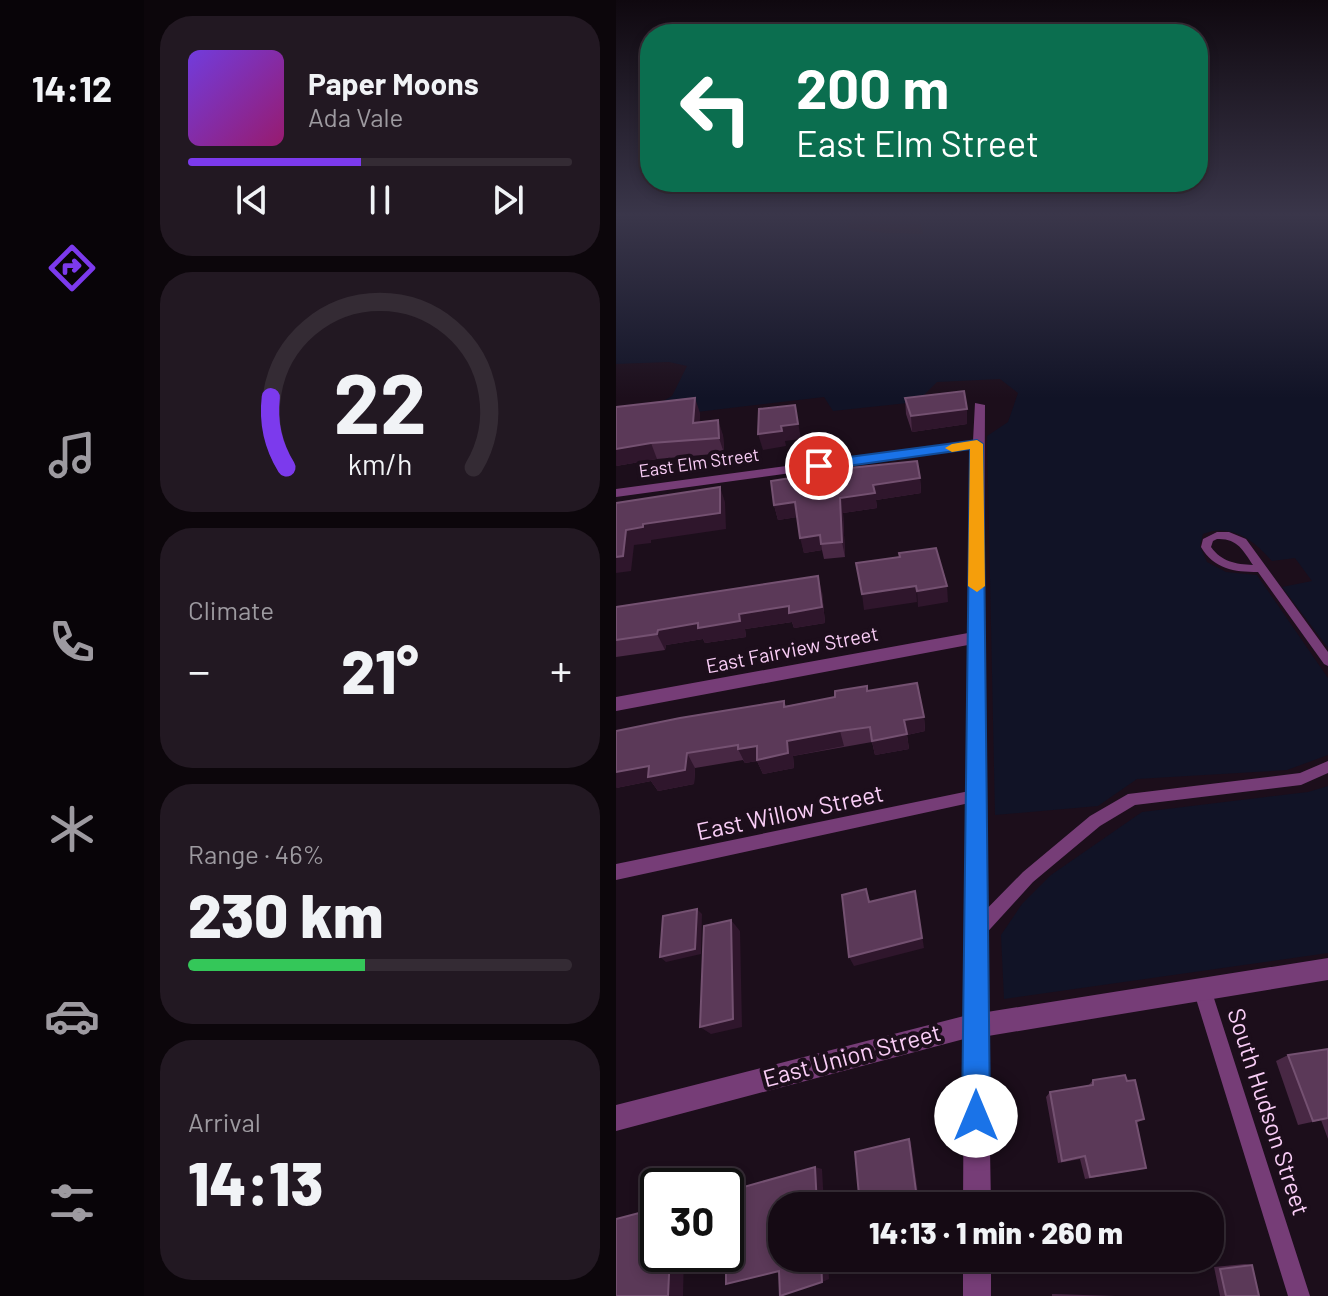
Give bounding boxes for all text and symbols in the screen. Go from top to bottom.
text: 200 m [796,53,949,120]
icon: left [664,56,768,160]
text: Paper Moons [308,65,479,101]
text: 14:12 [32,66,112,109]
text: Ada Vale [308,101,403,132]
text: East Elm Street [796,121,1039,164]
icon: previous [230,178,274,222]
icon: pause [358,178,402,222]
icon: next [486,178,530,222]
icon: directions [44,240,100,296]
text: 22 [333,351,427,451]
icon: music [44,427,100,483]
pin [785,432,853,500]
street label: East Elm Street [637,443,761,481]
icon: arrive [797,444,841,488]
text: km/h [348,446,412,481]
text: Climate [188,594,274,625]
icon: phone [44,614,100,670]
street label: East Fairview Street [704,621,880,678]
text: 21° [341,634,419,706]
text: − [188,643,210,696]
text: + [550,643,572,696]
street label: East Willow Street [694,778,886,845]
icon: climate [44,801,100,857]
text: Range · 46% [188,838,325,869]
text: 230 km [188,878,383,950]
icon: car [44,988,100,1044]
street label: South Hudson Street [1222,1004,1317,1219]
street label: East Union Street [760,1017,944,1092]
position arrow [934,1074,1018,1158]
text: Arrival [188,1106,261,1137]
text: 14:13 [188,1146,323,1218]
speed limit sign: 30 [640,1168,744,1272]
icon: filters [44,1175,100,1231]
text: 14:13 · 1 min · 260 m [869,1214,1123,1250]

